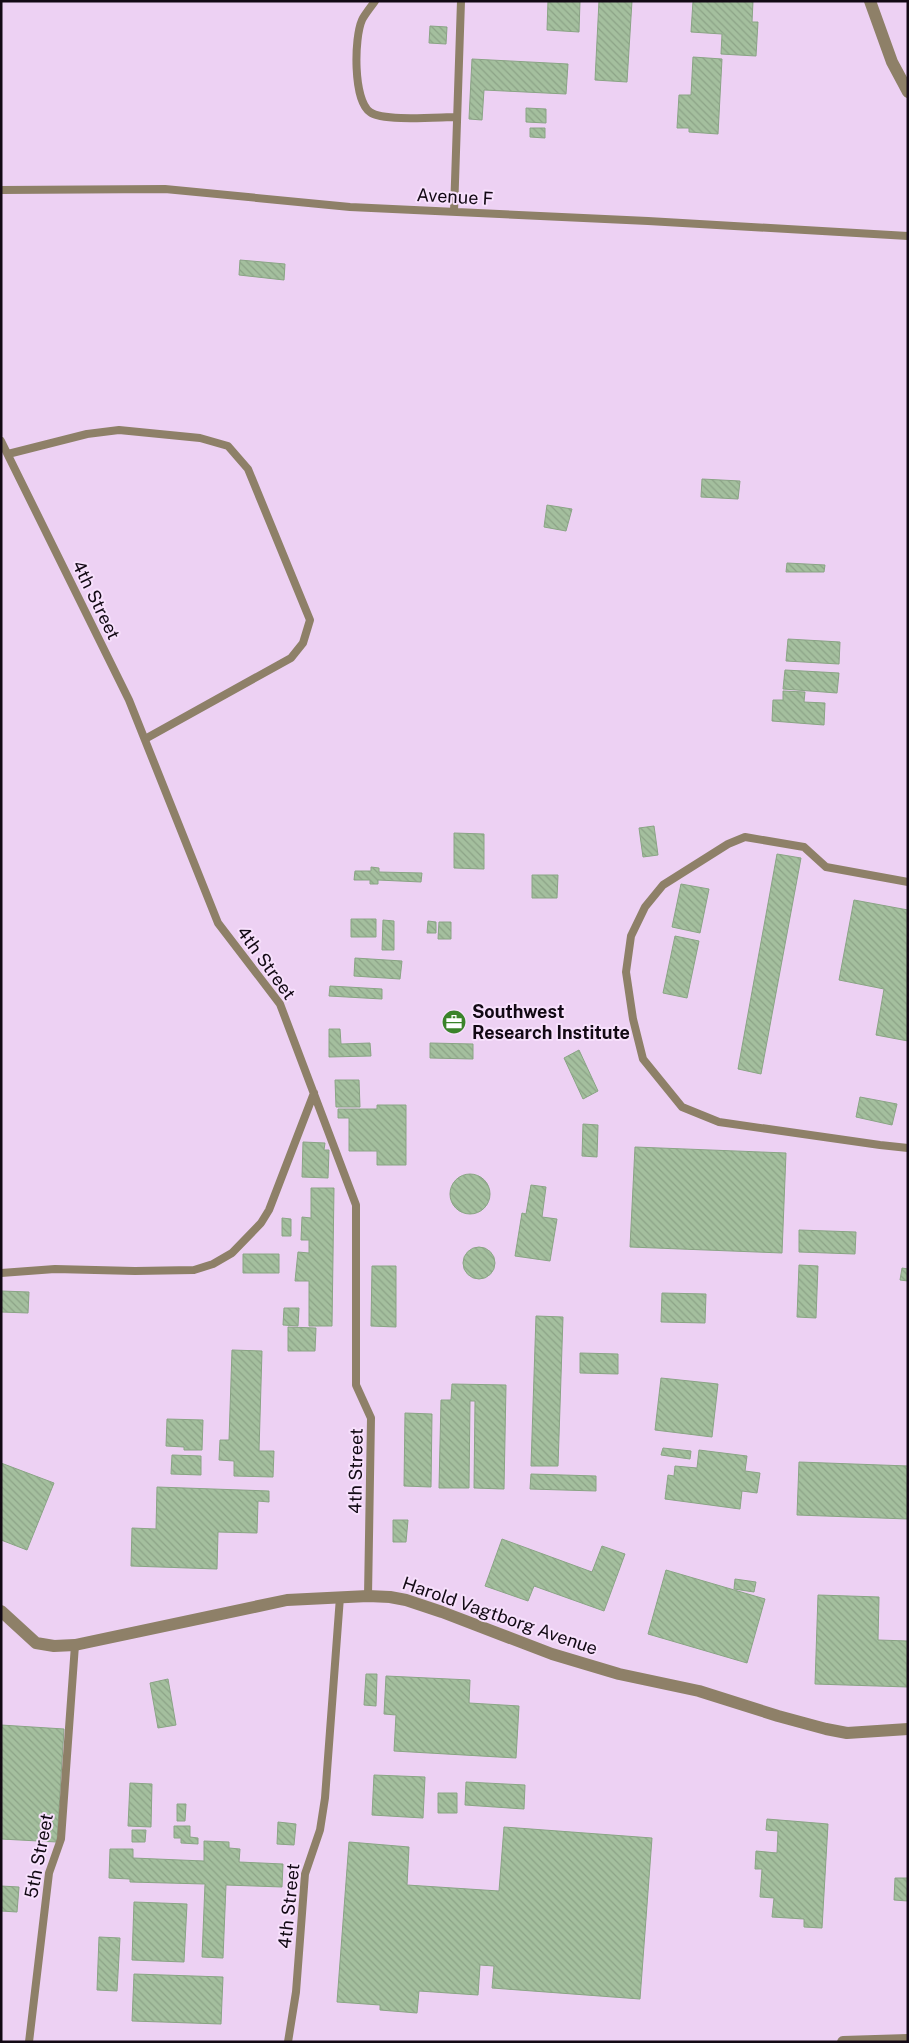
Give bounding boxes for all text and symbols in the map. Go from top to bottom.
street label: Avenue F [416,184,494,209]
street label: 4th Street [68,557,125,643]
street label: 4th Street [233,922,300,1004]
place label: Southwest Research Institute [472,1001,630,1043]
office icon: Southwest Research Institute [441,1009,467,1035]
street label: 4th Street [344,1428,367,1514]
street label: Harold Vagtborg Avenue [400,1572,601,1659]
street label: 5th Street [20,1812,57,1900]
street label: 4th Street [274,1862,303,1950]

